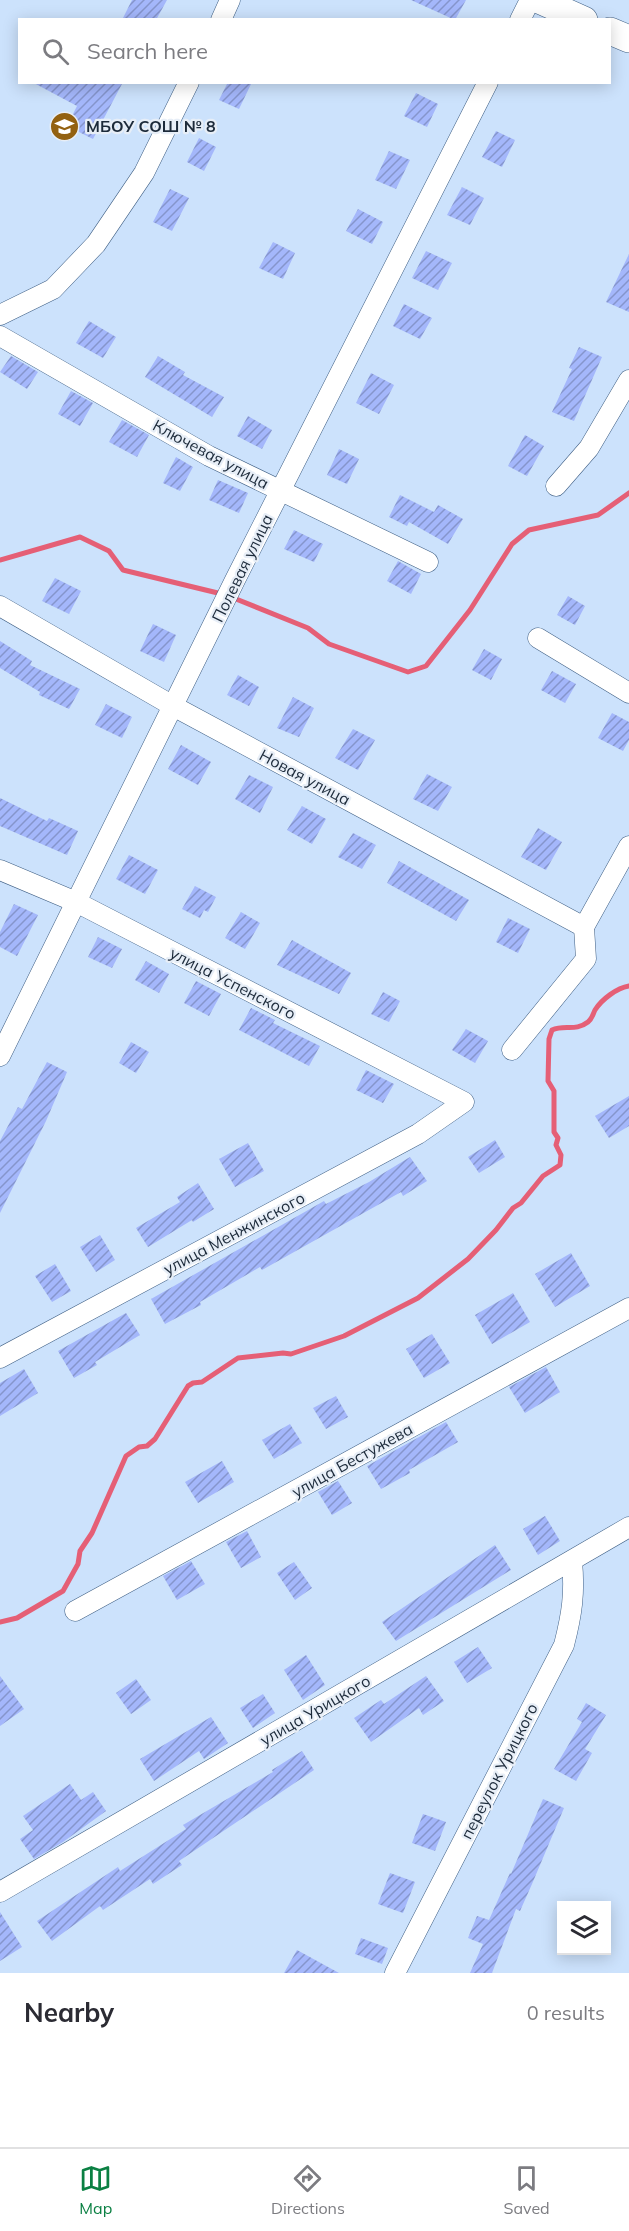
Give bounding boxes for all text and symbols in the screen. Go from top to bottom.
search box [18,18,611,84]
icon: search [39,35,72,68]
text: Search here [87,37,208,65]
school or university icon: МБОУ СОШ № 8 [49,110,81,142]
place label: МБОУ СОШ № 8 [86,116,216,136]
street label: Ключевая улица [150,415,272,493]
street label: Полевая улица [207,511,277,625]
street label: Новая улица [256,745,354,809]
street label: улица Успенского [167,943,299,1023]
street label: улица Менжинского [160,1187,308,1279]
street label: улица Бестужева [288,1419,416,1501]
street label: улица Урицкого [256,1670,374,1750]
street label: переулок Урицкого [456,1700,542,1842]
map controls [557,1901,611,1955]
button: layers [557,1901,611,1955]
text: Nearby [24,1996,114,2029]
text: 0 results [527,2000,605,2025]
tab: Map [79,2162,112,2218]
tab: Directions [271,2162,345,2218]
tab: Saved [504,2162,550,2218]

